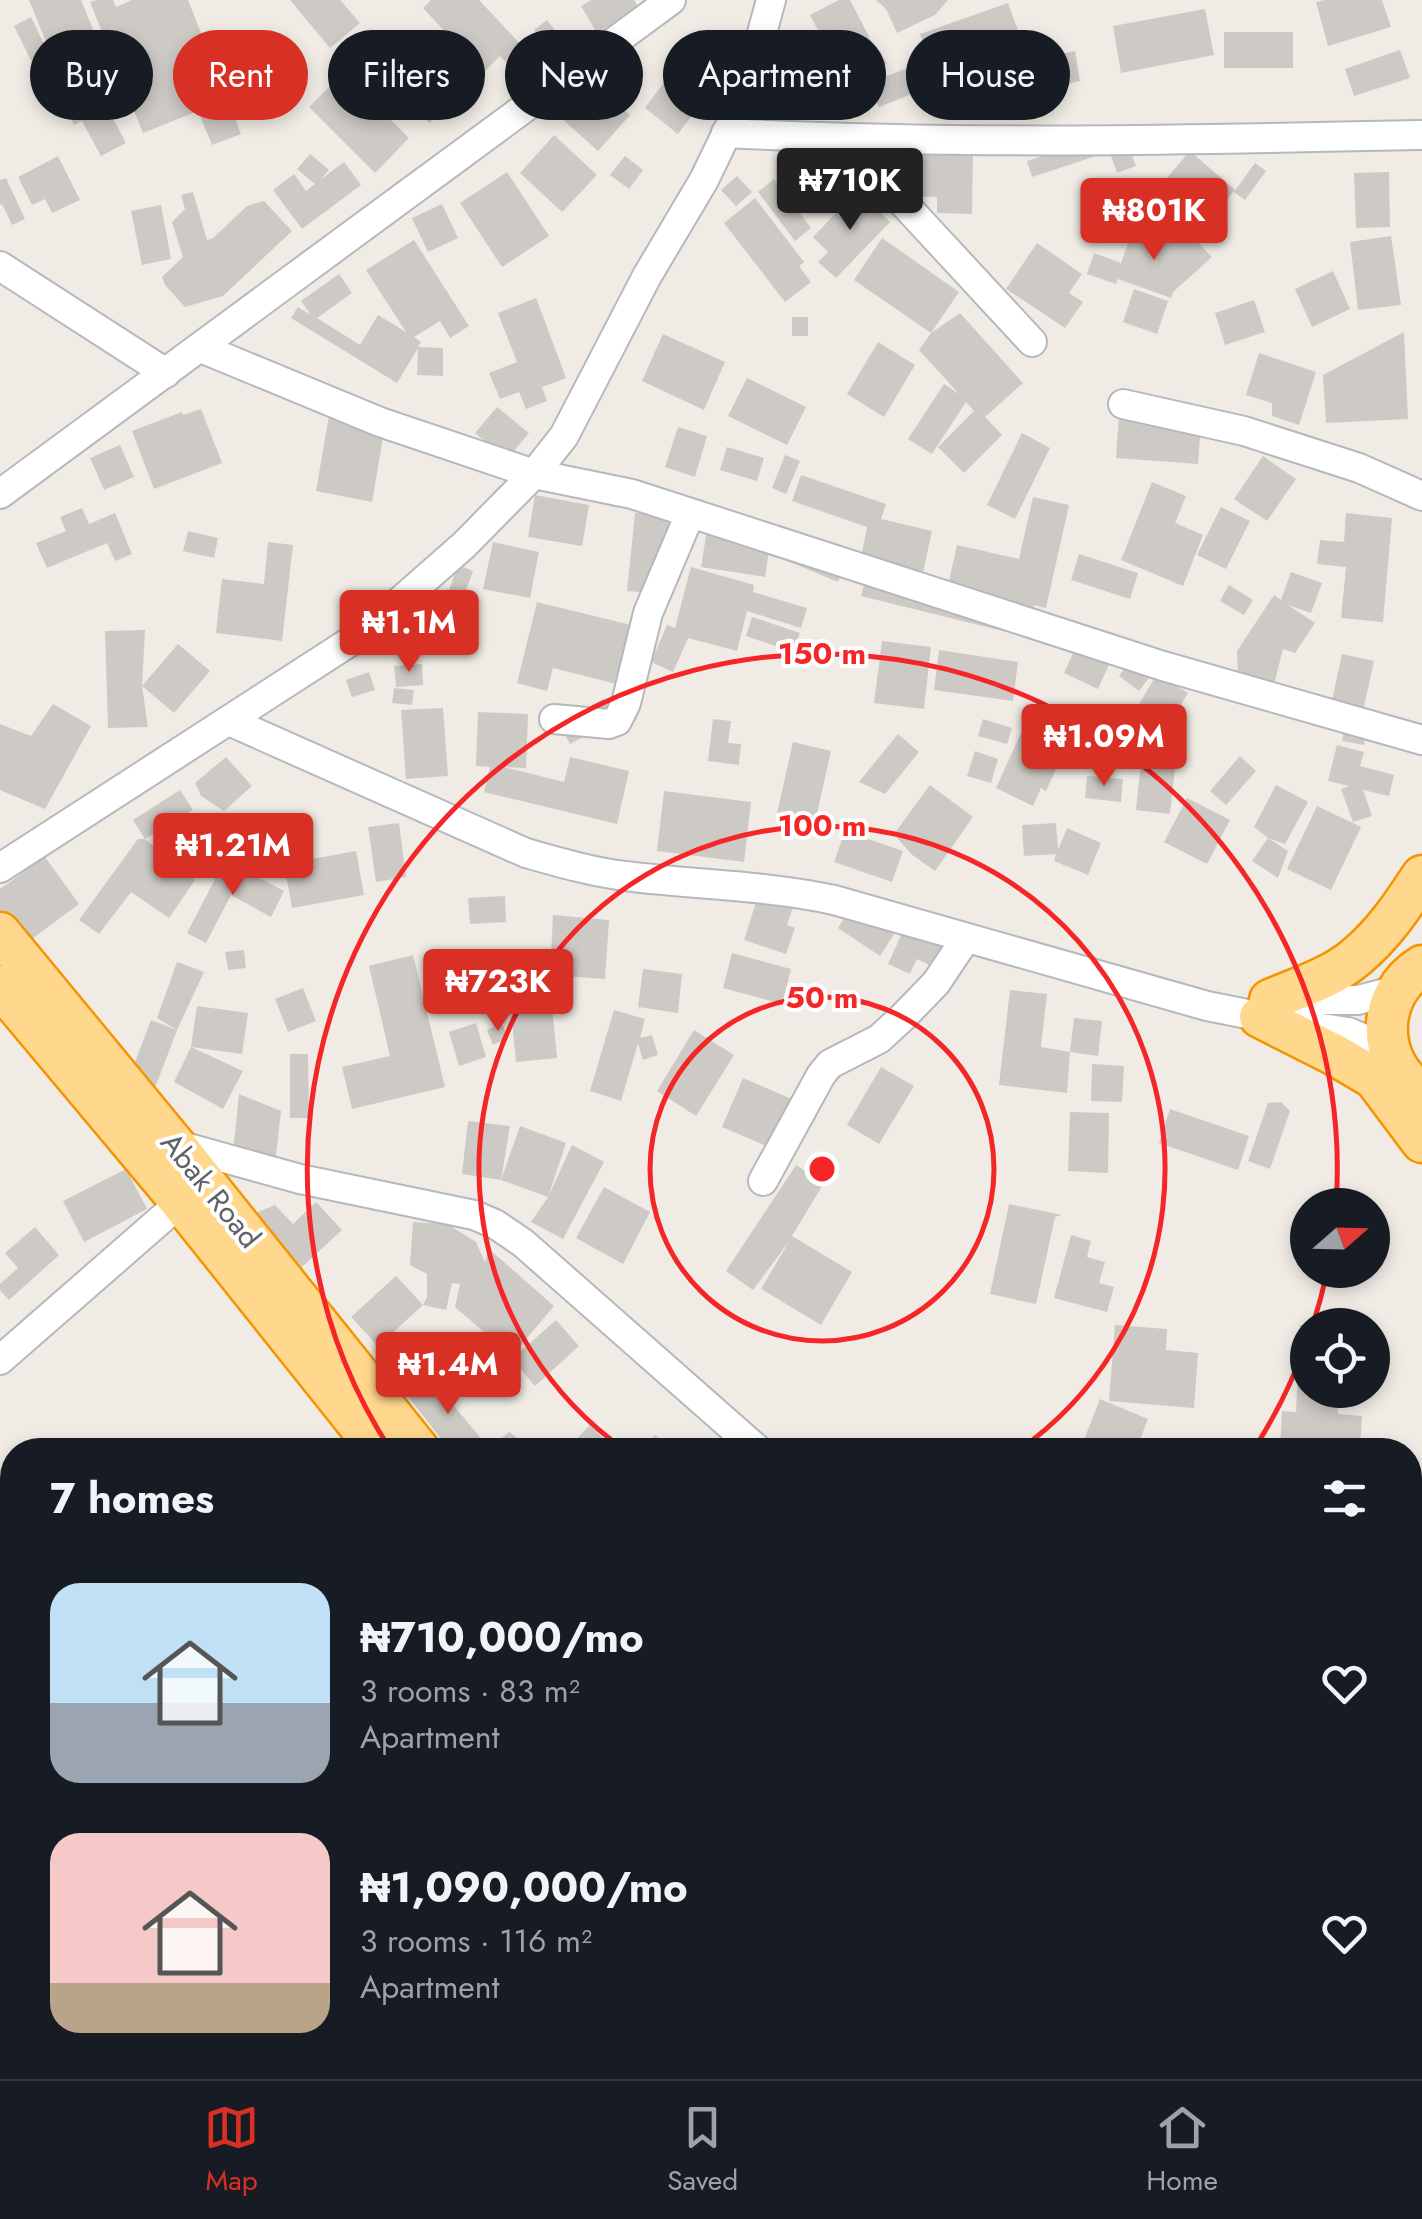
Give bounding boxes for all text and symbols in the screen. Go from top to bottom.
chip: Buy [30,30,153,120]
chip: Rent [173,30,308,120]
chip: Filters [328,30,485,120]
chip: New [505,30,643,120]
chip: Apartment [663,30,886,120]
chip: House [906,30,1070,120]
pin: ₦710K [780,148,920,233]
text: ₦710K [799,157,901,203]
pin: ₦801K [1084,178,1224,263]
text: ₦801K [1102,187,1206,233]
pin: ₦1.1M [339,590,479,675]
text: ₦1.1M [362,599,456,645]
text: 150 m [778,632,866,675]
pin: ₦1.09M [1023,704,1185,789]
text: ₦1.09M [1044,713,1164,759]
text: 100 m [778,804,866,847]
pin: ₦1.21M [152,813,314,898]
text: ₦1.21M [175,822,291,868]
pin: ₦723K [428,949,568,1034]
text: ₦723K [445,958,551,1004]
text: 50 m [786,976,858,1019]
street label: Abak Road [151,1123,271,1257]
centre of rings [804,1151,840,1187]
north arrow [1290,1188,1390,1288]
map controls [1290,1188,1390,1408]
button: locate [1290,1308,1390,1408]
pin: ₦1.4M [378,1332,518,1417]
text: ₦1.4M [398,1341,498,1387]
text: 7 homes [50,1468,214,1529]
icon: filters [1317,1471,1372,1526]
text: ₦710,000/mo [360,1607,644,1668]
icon: home [130,1623,250,1743]
icon: heart [1317,1656,1372,1711]
text: 3 rooms · 83 m² [360,1668,580,1714]
text: Apartment [360,1714,499,1760]
text: ₦1,090,000/mo [360,1857,688,1918]
icon: home [130,1873,250,1993]
icon: heart [1317,1906,1372,1961]
text: 3 rooms · 116 m² [360,1918,592,1964]
text: Apartment [360,1964,499,2010]
tab: Map [204,2100,259,2201]
tab: Saved [667,2100,738,2201]
tab: Home [1146,2100,1218,2201]

